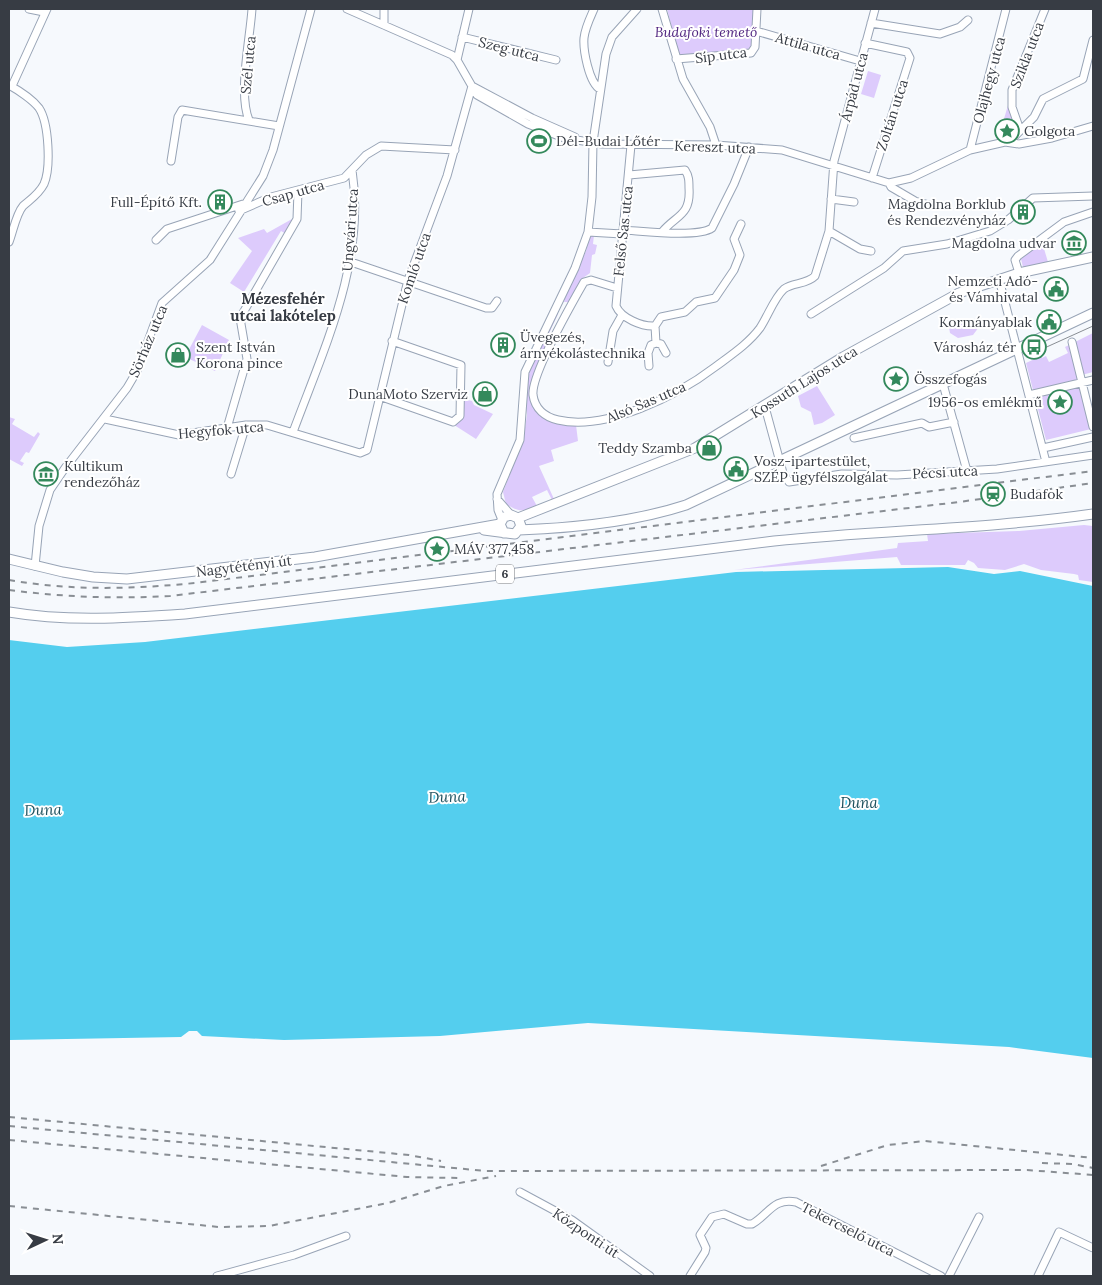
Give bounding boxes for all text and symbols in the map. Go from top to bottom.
street label: Szikla utca [1006,19,1048,91]
park label: Budafoki temető [655,23,757,41]
street label: Attila utca [772,28,843,64]
street label: Szeg utca [477,33,541,65]
street label: Szél utca [236,35,260,95]
street label: Olajhegy utca [969,35,1009,125]
street label: Síp utca [694,43,748,67]
street label: Árpád utca [836,50,872,125]
street label: Zoltán utca [872,77,912,153]
place icon: Golgota [994,118,1020,144]
place label: Golgota [1024,122,1075,140]
sports icon: Dél-Budai Lőtér [526,128,552,154]
place label: Dél-Budai Lőtér [556,132,660,150]
street label: Kereszt utca [674,137,756,157]
street label: Csap utca [260,176,326,210]
street label: Felső Sas utca [609,185,637,277]
street label: Ungvári utca [338,188,362,272]
building icon: Full-Építő Kft. [207,189,233,215]
place label: Full-Építő Kft. [110,193,202,211]
place label: Magdolna Borklub és Rendezvényház [887,195,1006,229]
building icon: Magdolna Borklub és Rendezvényház [1010,199,1036,225]
street label: Komló utca [393,230,435,306]
museum icon: Magdolna udvar [1061,230,1087,256]
place label: Magdolna udvar [952,234,1056,252]
place label: Nemzeti Adó- és Vámhivatal [948,272,1038,306]
public building icon: Nemzeti Adó- és Vámhivatal [1043,276,1069,302]
district label: Mézesfehér utcai lakótelep [230,289,336,325]
street label: Sörház utca [125,302,171,380]
public building icon: Kormányablak [1036,309,1062,335]
place label: Kormányablak [939,313,1032,331]
place label: Üvegezés, árnyékolástechnika [520,328,646,362]
building icon: Üvegezés, árnyékolástechnika [490,332,516,358]
bus stop icon: Városház tér [1021,334,1047,360]
place label: Szent István Korona pince [196,338,283,372]
place label: Városház tér [933,338,1016,356]
shop icon: Szent István Korona pince [165,342,191,368]
street label: Kossuth Lajos utca [747,342,861,422]
place icon: Összefogás [883,366,909,392]
place label: Összefogás [914,370,987,388]
street label: Alsó Sas utca [603,377,688,427]
shop icon: DunaMoto Szerviz [472,381,498,407]
place label: DunaMoto Szerviz [348,385,468,403]
place icon: 1956-os emlékmű [1047,389,1073,415]
place label: 1956-os emlékmű [928,393,1042,411]
street label: Hegyfok utca [177,417,265,443]
shop icon: Teddy Szamba [696,435,722,461]
place label: Teddy Szamba [598,439,692,457]
place label: Vosz-ipartestület, SZÉP ügyfélszolgálat [753,452,889,486]
public building icon: Vosz-ipartestület, SZÉP ügyfélszolgálat [723,456,749,482]
place label: Kultikum rendezőház [64,457,140,491]
museum icon: Kultikum rendezőház [33,461,59,487]
street label: Pécsi utca [912,461,978,483]
station icon: Budafok [980,481,1006,507]
place label: Budafok [1010,485,1063,503]
place icon: MÁV 377,458 [424,536,450,562]
place label: MÁV 377,458 [454,540,534,558]
street label: Nagytétényi út [195,551,294,581]
road number: 6 [496,564,514,584]
water label: Duna [428,786,467,807]
water label: Duna [840,793,878,812]
water label: Duna [24,799,63,820]
street label: Tekercselő utca [798,1198,898,1260]
street label: Központi út [549,1204,623,1262]
north arrow [20,1215,70,1265]
text: N [49,1233,67,1245]

